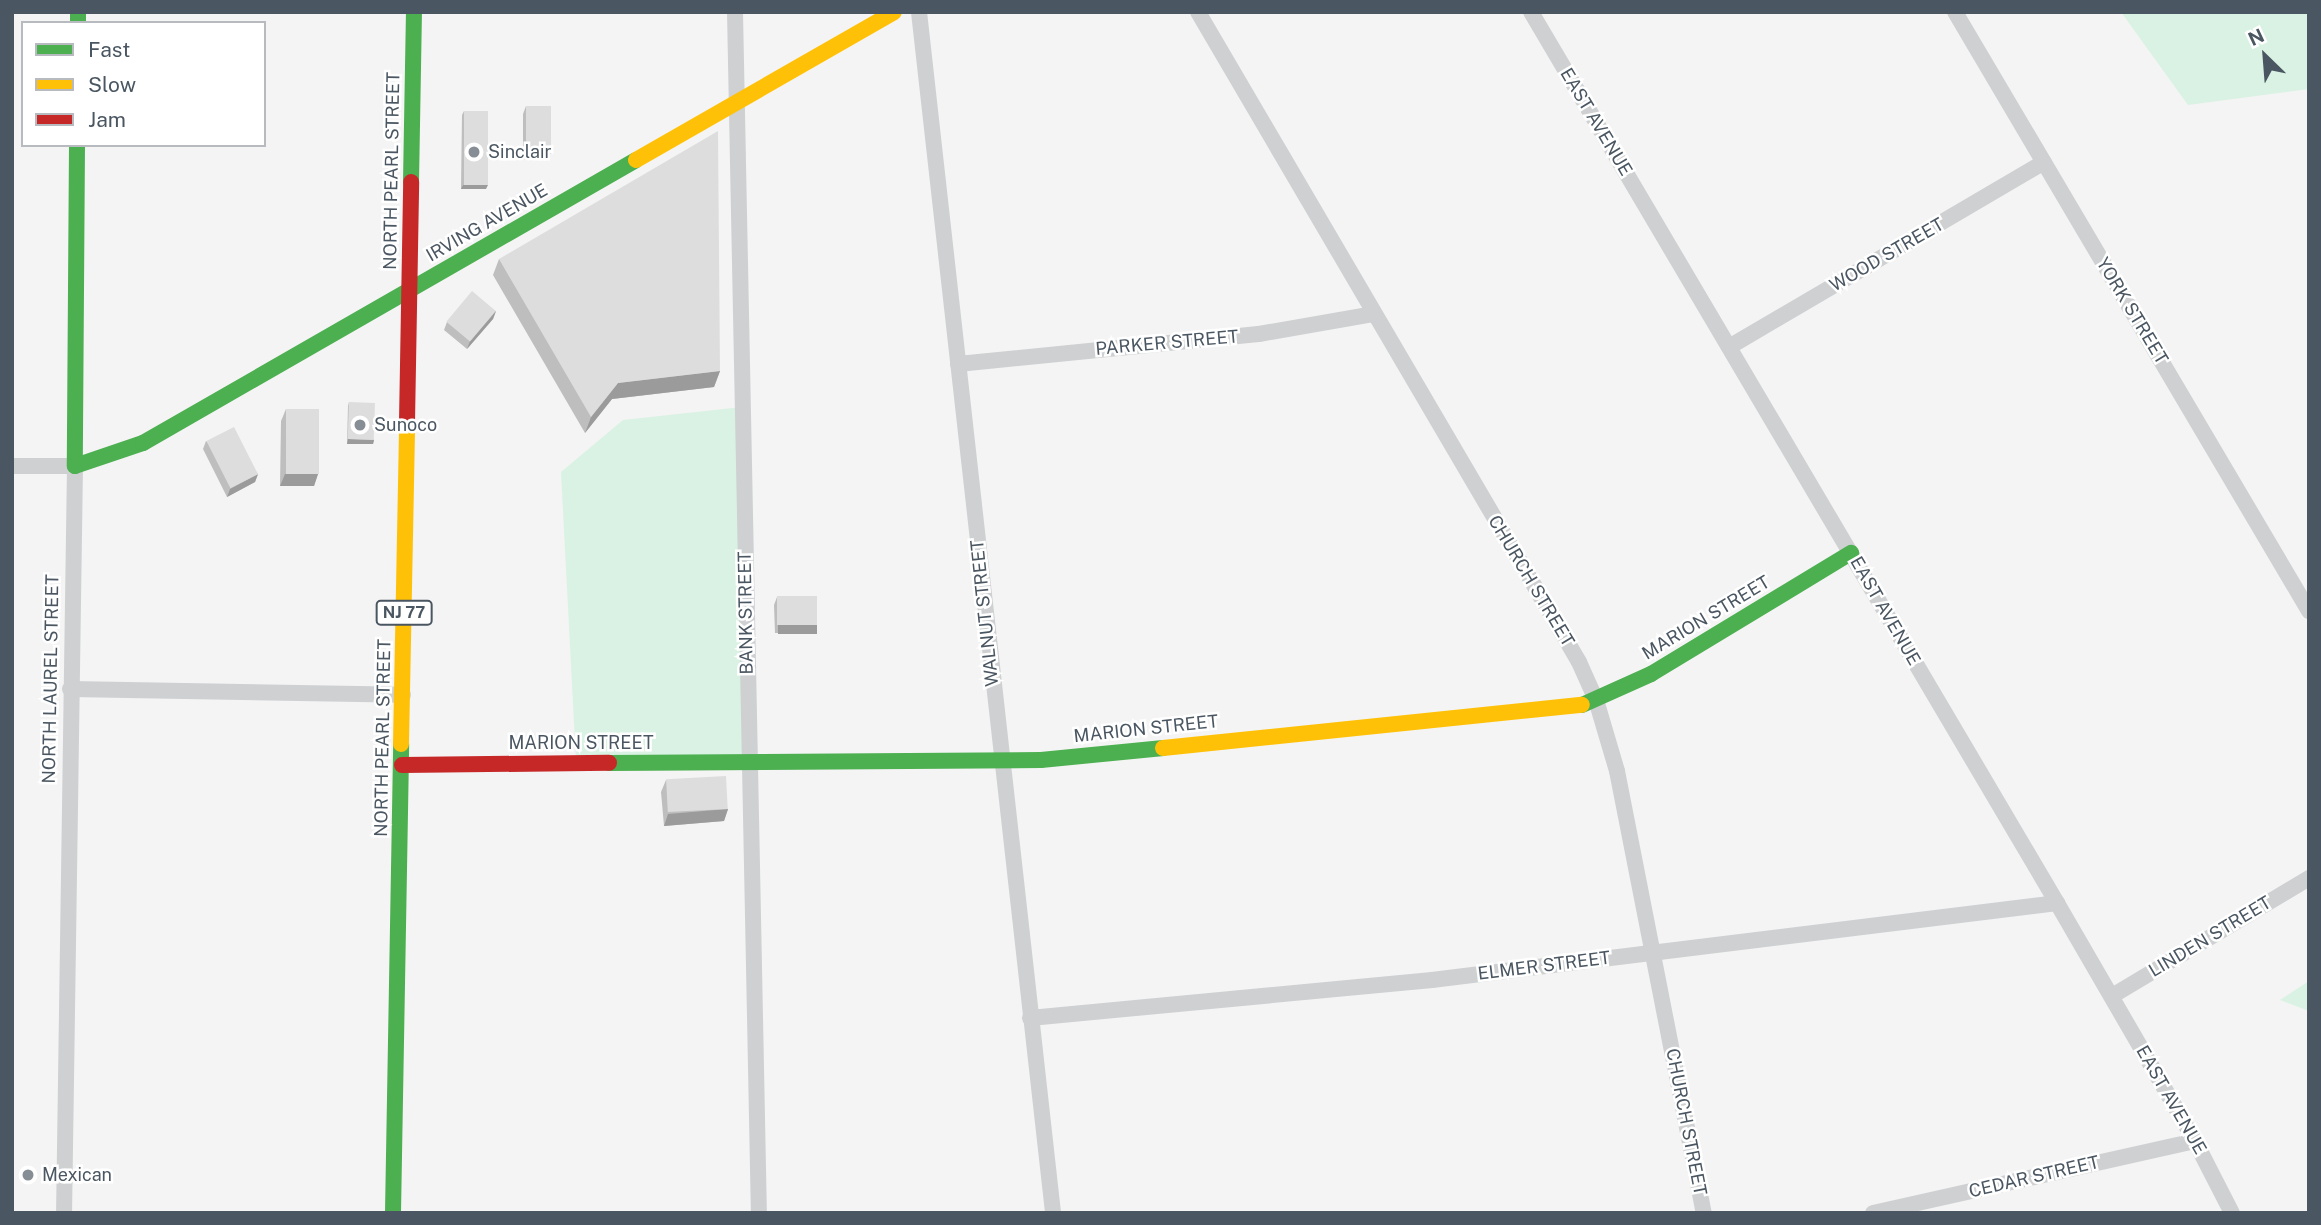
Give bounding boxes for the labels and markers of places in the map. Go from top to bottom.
place label: Sinclair [488,141,552,163]
marker: Sinclair [466,144,482,160]
place label: Sunoco [374,414,437,436]
marker: Sunoco [352,417,368,433]
place label: Mexican [42,1164,112,1186]
marker: Mexican [20,1167,36,1183]

